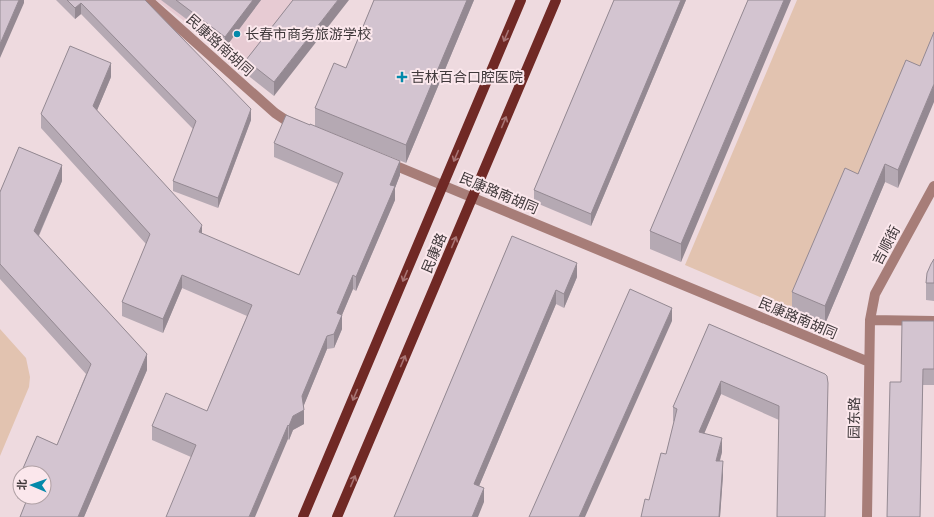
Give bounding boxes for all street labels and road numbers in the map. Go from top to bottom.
street label: 民康路南胡同 [183,11,257,79]
street label: 民康路南胡同 [457,169,541,217]
street label: 吉顺街 [869,223,903,267]
street label: 民康路 [418,231,450,275]
street label: 民康路南胡同 [756,294,840,342]
street label: 园东路 [846,397,862,439]

